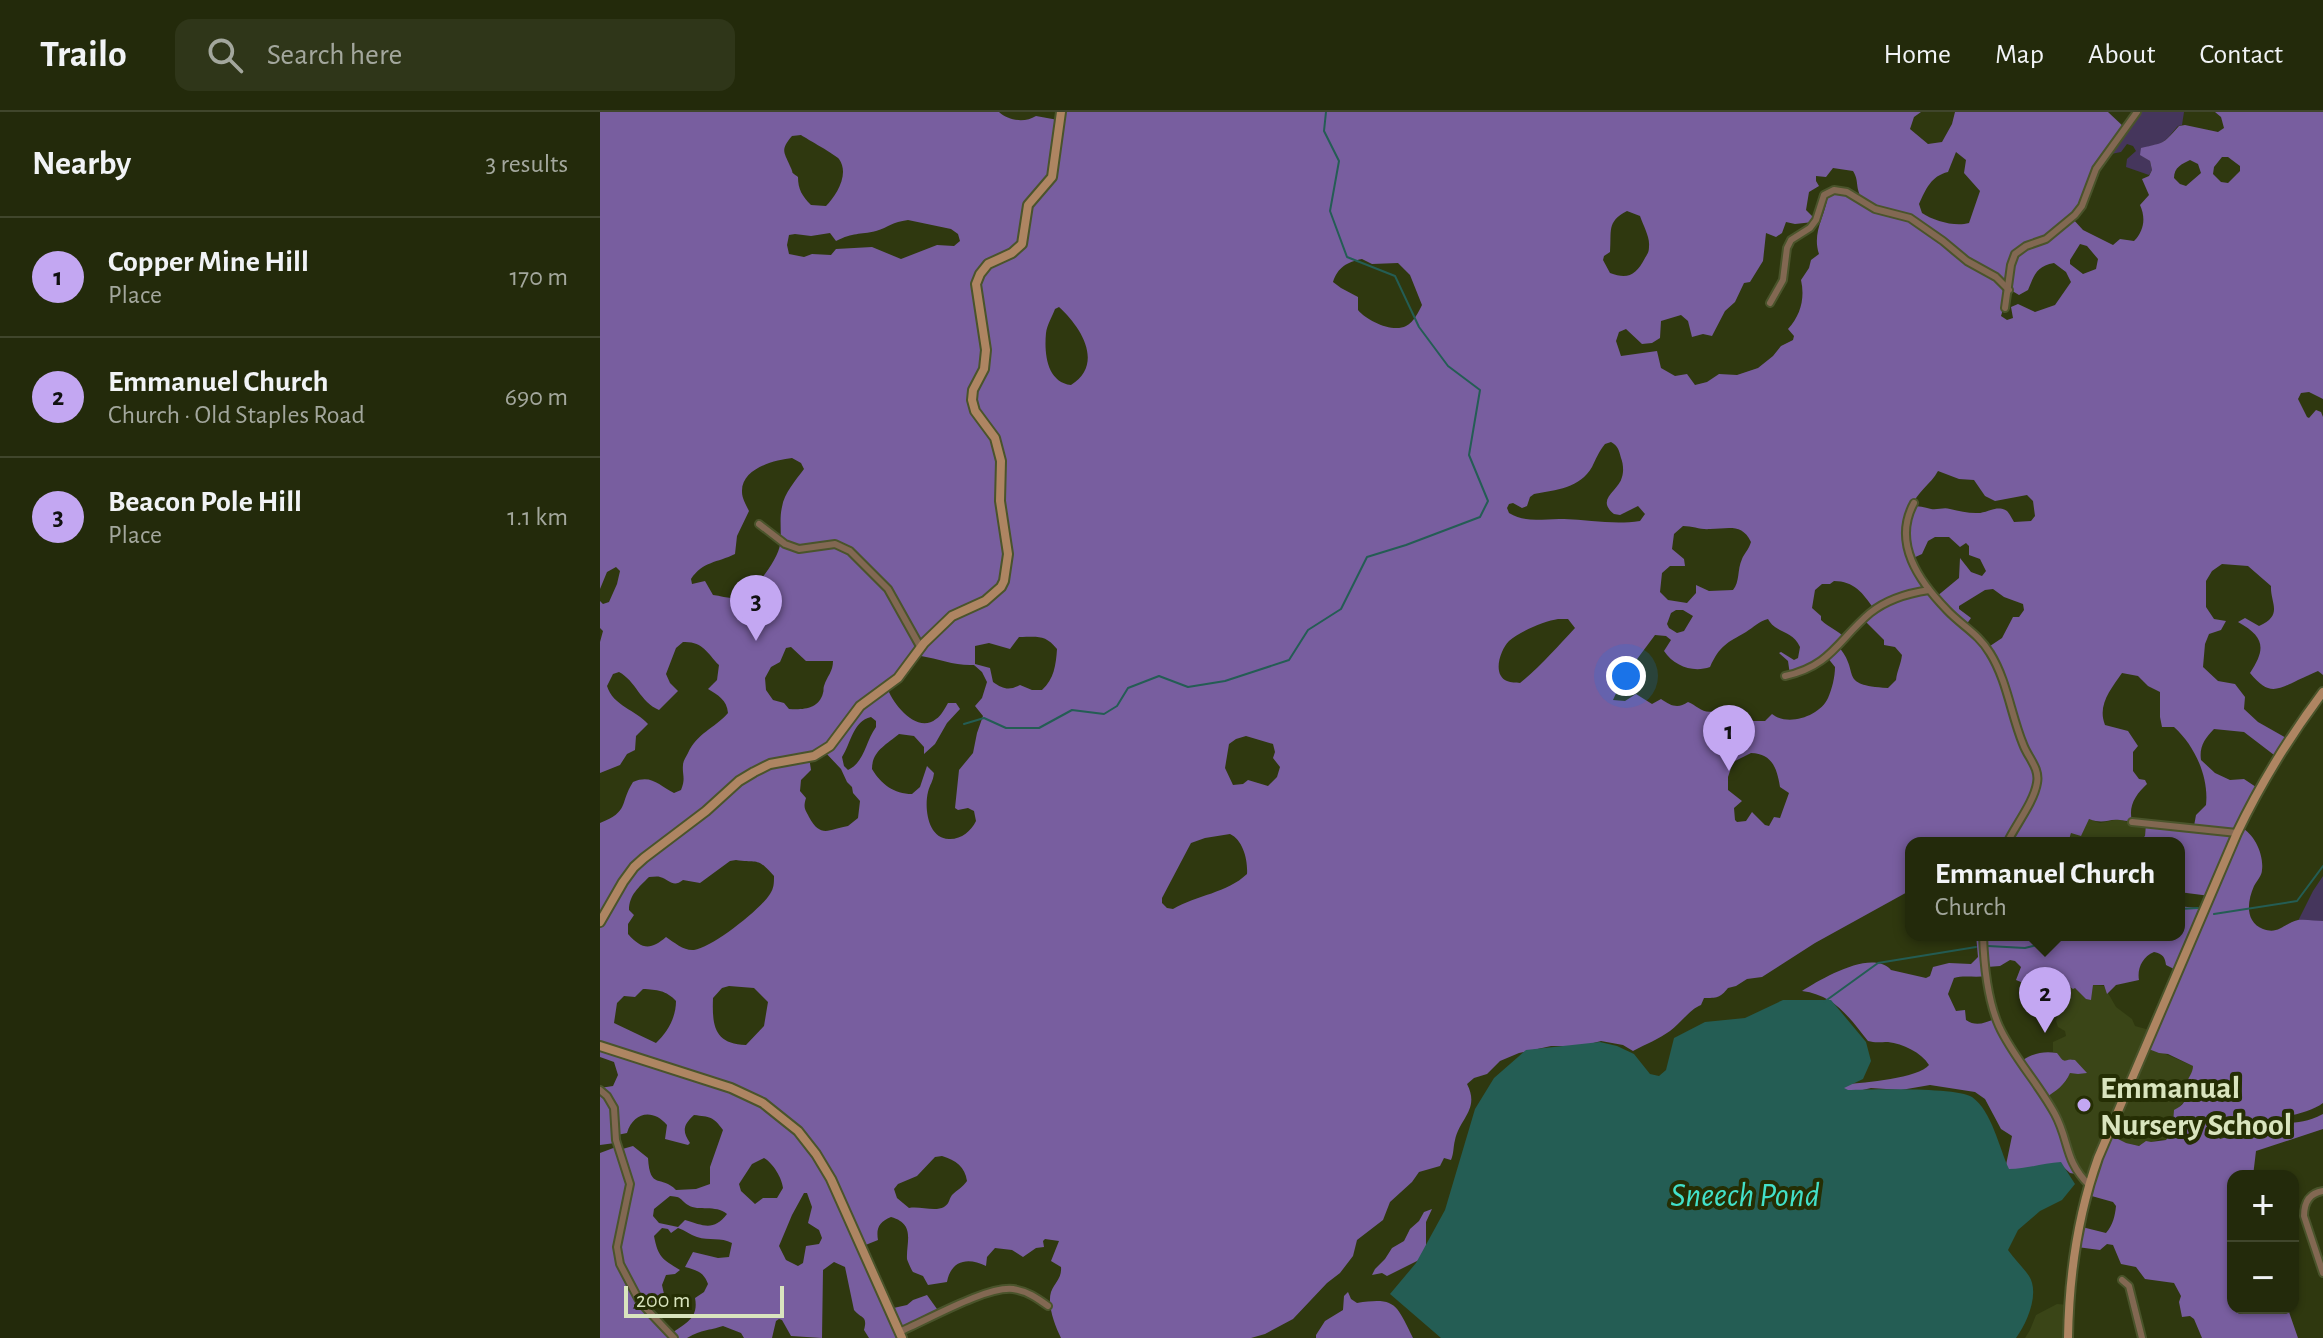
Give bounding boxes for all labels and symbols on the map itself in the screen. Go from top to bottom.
pin: 3 [730,575,782,641]
your location [1606,656,1646,696]
pin: 1 [1703,705,1755,771]
pin: 2 [2019,967,2071,1033]
place label: Emmanual Nursery School [2100,1072,2292,1141]
marker: Emmanual Nursery School [2075,1096,2093,1114]
water label: Sneech Pond [1670,1179,1820,1213]
scale bar [624,1282,784,1318]

